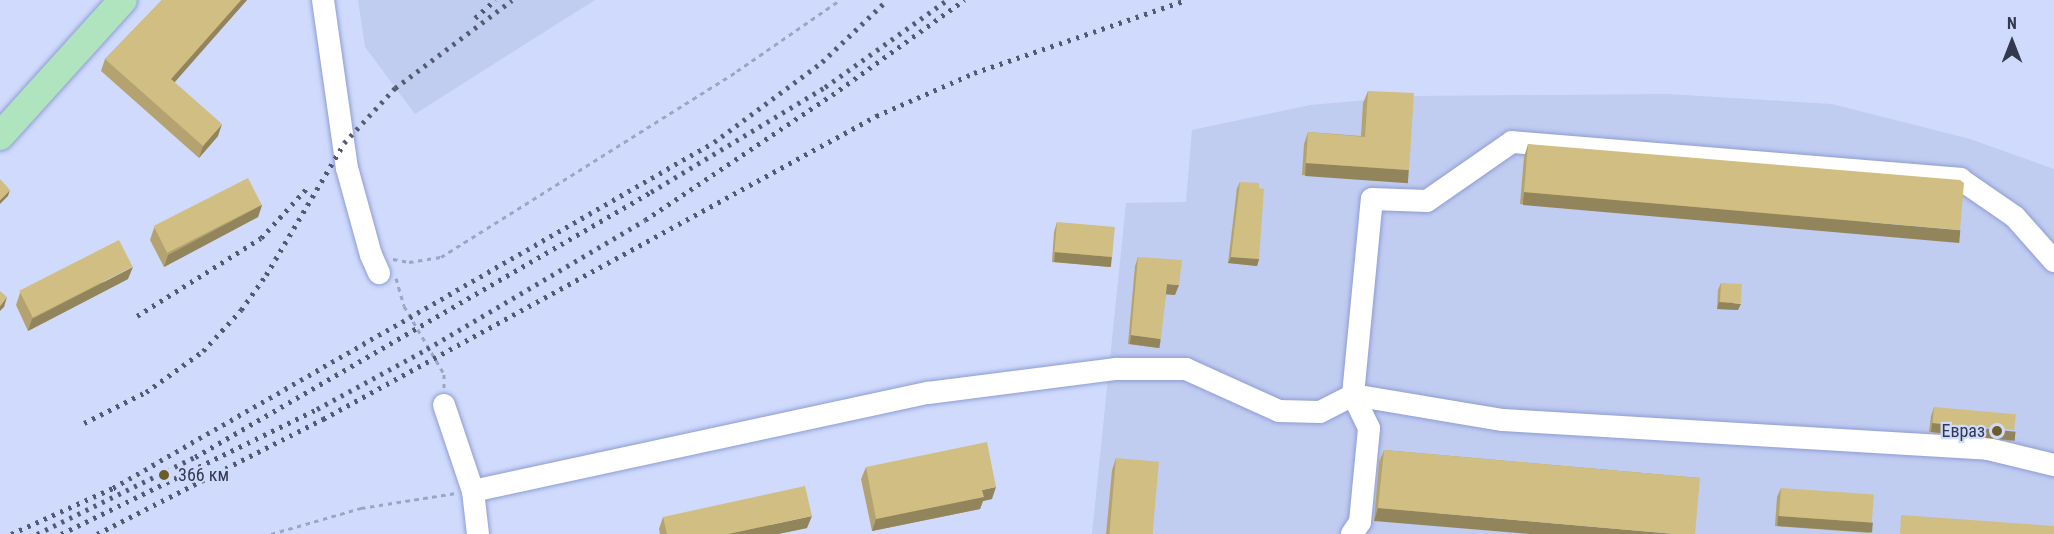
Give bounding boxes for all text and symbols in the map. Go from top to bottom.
north arrow [1982,12,2042,72]
text: N [2007,14,2017,33]
place label: Евраз [1941,420,1985,442]
marker: Евраз [1990,424,2004,438]
place label: 366 км [178,464,229,486]
marker: 366 км [155,466,173,484]

